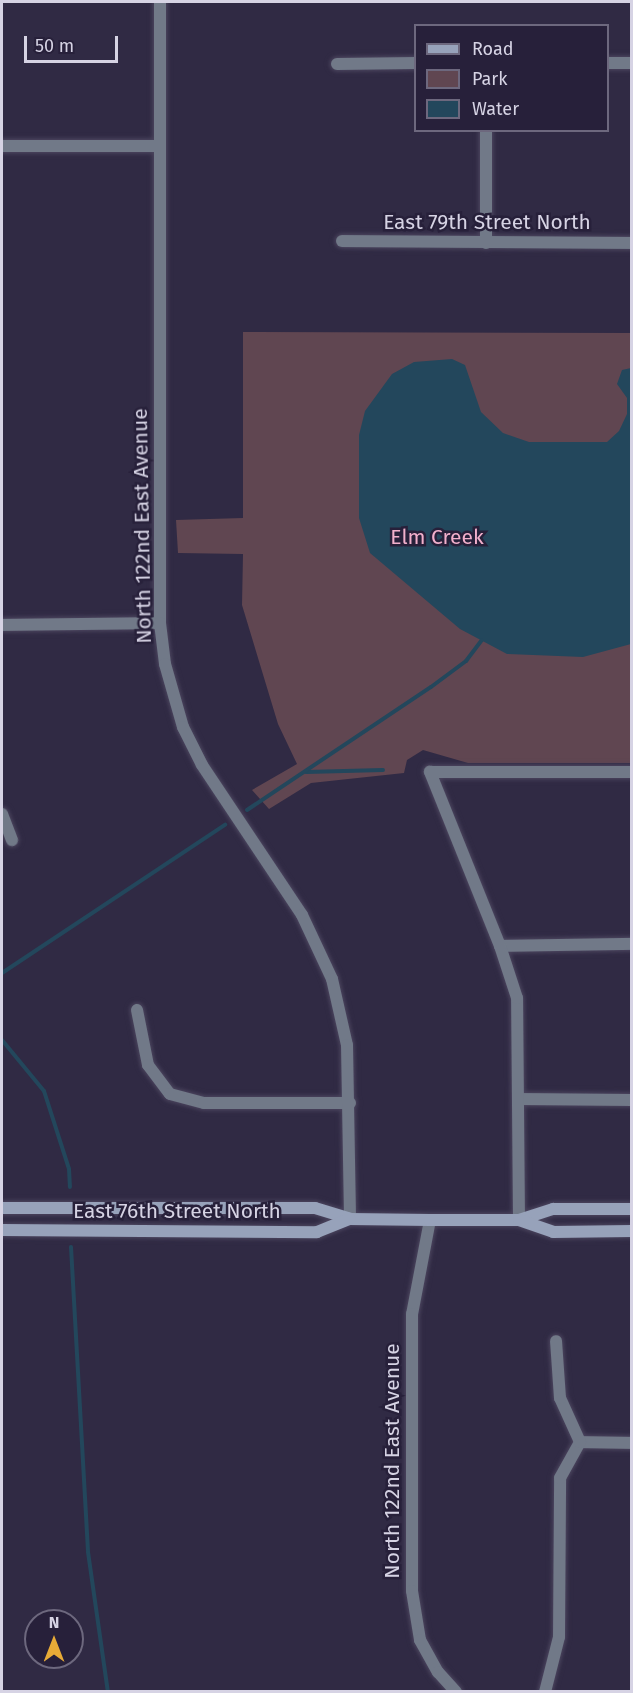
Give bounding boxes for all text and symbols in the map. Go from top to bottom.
scale bar [27,24,122,62]
legend [414,24,609,132]
text: 50 m [35,35,74,57]
text: Road [472,38,514,60]
text: Park [472,68,507,90]
text: Water [472,98,519,120]
street label: East 79th Street North [383,209,591,235]
street label: North 122nd East Avenue [127,408,157,644]
park label: Elm Creek [390,524,484,550]
street label: East 76th Street North [73,1198,281,1224]
street label: North 122nd East Avenue [379,1343,405,1579]
north arrow [24,1609,84,1669]
text: N [49,1613,59,1632]

